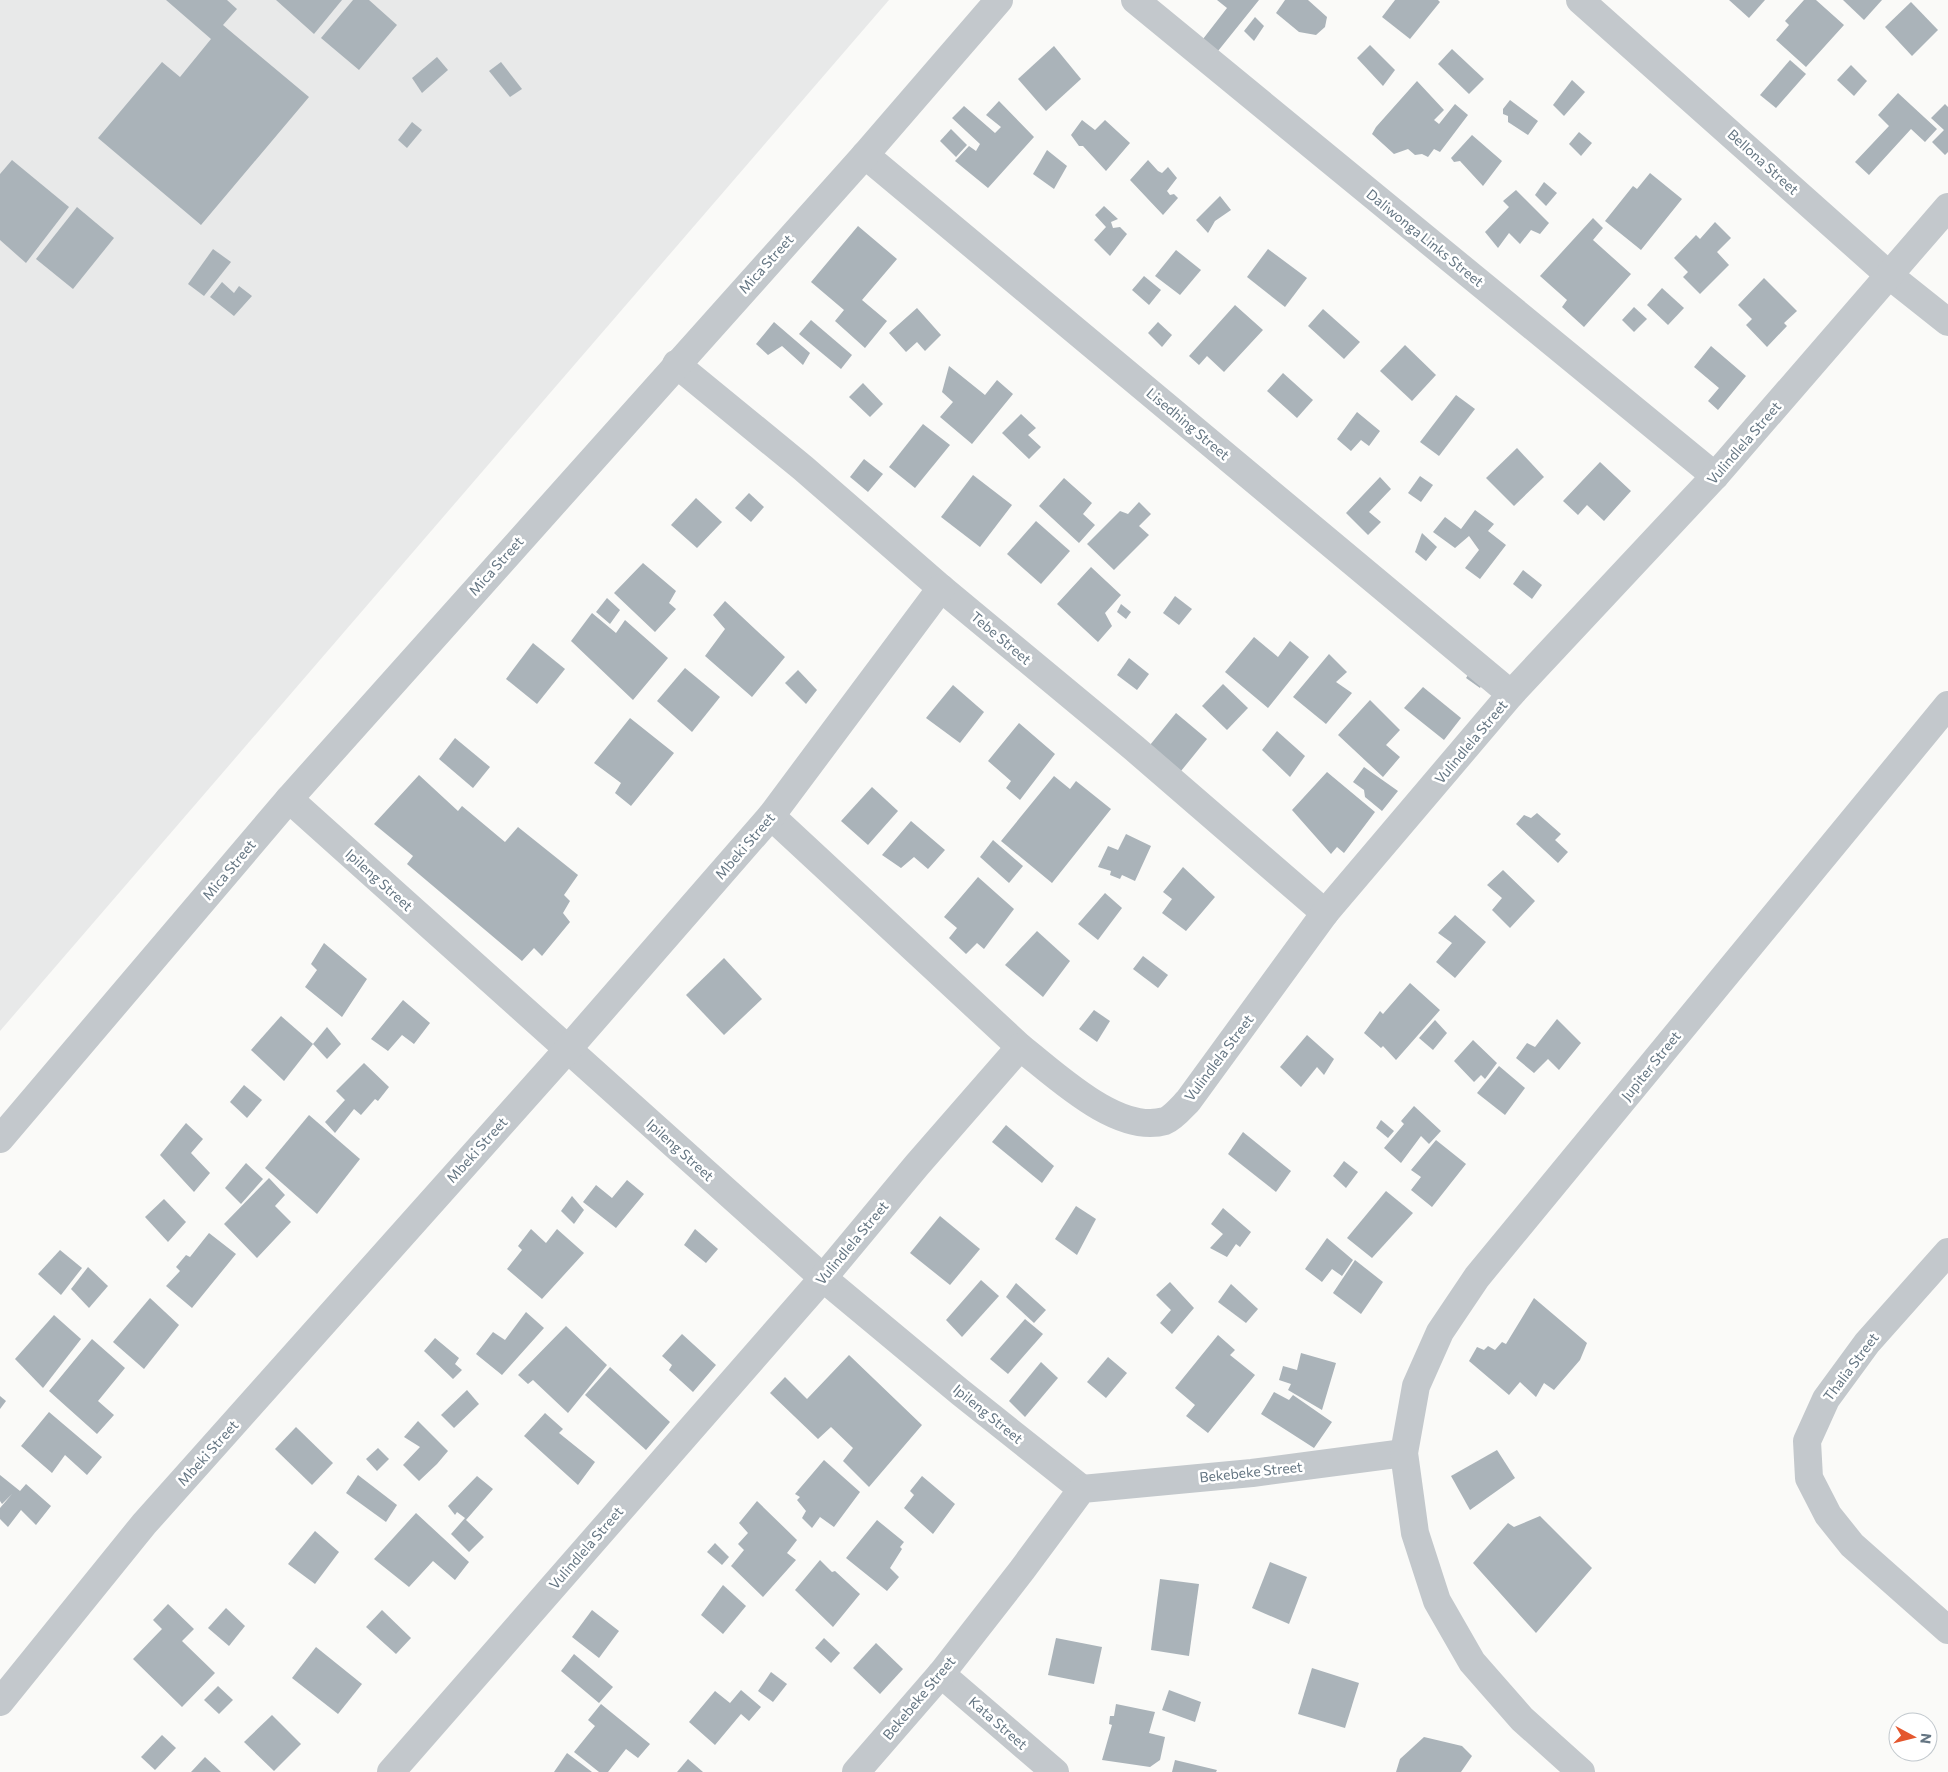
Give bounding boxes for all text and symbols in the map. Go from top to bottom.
street label: Bellona Street [1724,125,1802,198]
street label: Daliwonga Links Street [1363,185,1487,290]
street label: Mica Street [735,230,797,297]
street label: Lisedhing Street [1143,384,1233,463]
street label: Vulindlela Street [1703,398,1784,488]
street label: Mica Street [465,532,527,599]
street label: Tebe Street [968,608,1035,668]
street label: Vulindlela Street [1431,696,1511,787]
street label: Mbeki Street [711,809,778,882]
street label: Mica Street [198,836,259,903]
street label: Ipileng Street [342,845,417,914]
street label: Vulindlela Street [1180,1011,1257,1104]
street label: Jupiter Street [1617,1027,1684,1104]
street label: Mbeki Street [443,1113,511,1186]
street label: Ipileng Street [643,1115,718,1184]
street label: Vulindlela Street [812,1197,892,1288]
street label: Thalia Street [1819,1329,1882,1404]
street label: Ipileng Street [950,1380,1027,1447]
street label: Mbeki Street [174,1416,242,1489]
street label: Bekebeke Street [1199,1458,1304,1485]
street label: Vulindlela Street [545,1503,626,1593]
street label: Bekebeke Street [879,1652,959,1743]
street label: Kata Street [966,1693,1031,1753]
north arrow [1888,1712,1938,1762]
text: N [1917,1732,1935,1745]

